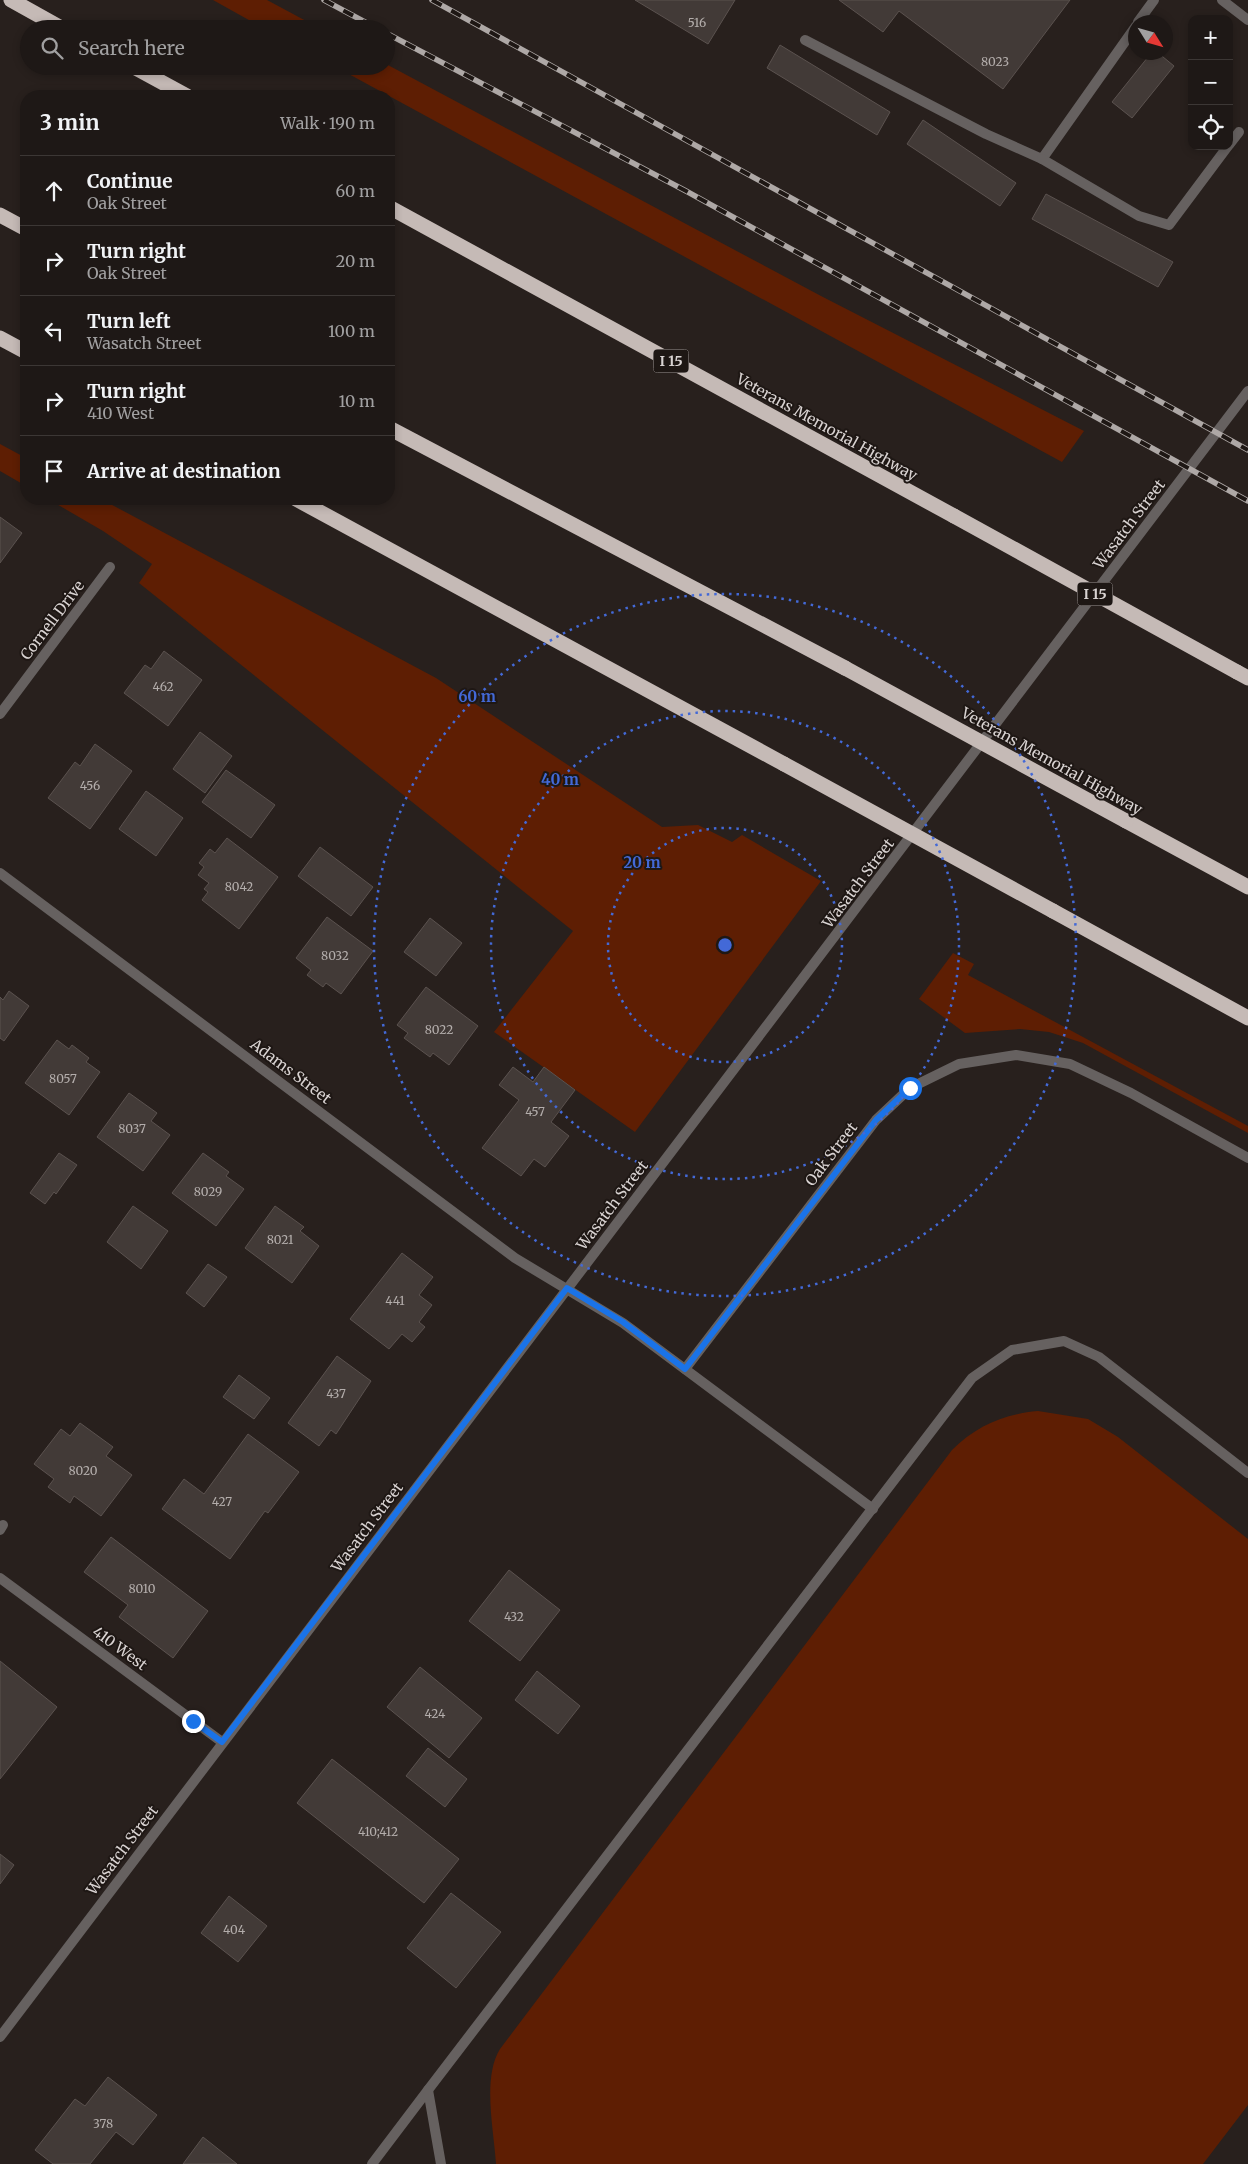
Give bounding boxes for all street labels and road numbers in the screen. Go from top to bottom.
road number: I 15 [654,350,688,372]
street label: Veterans Memorial Highway [732,369,921,485]
street label: Wasatch Street [1089,475,1169,573]
street label: Cornell Drive [16,576,88,663]
road number: I 15 [1078,582,1112,606]
street label: Veterans Memorial Highway [957,703,1146,819]
street label: Wasatch Street [818,834,898,932]
street label: Adams Street [246,1034,335,1108]
street label: Oak Street [801,1118,861,1190]
street label: Wasatch Street [572,1156,652,1254]
street label: Wasatch Street [327,1478,407,1576]
street label: 410 West [89,1622,151,1674]
street label: Wasatch Street [82,1801,162,1899]

